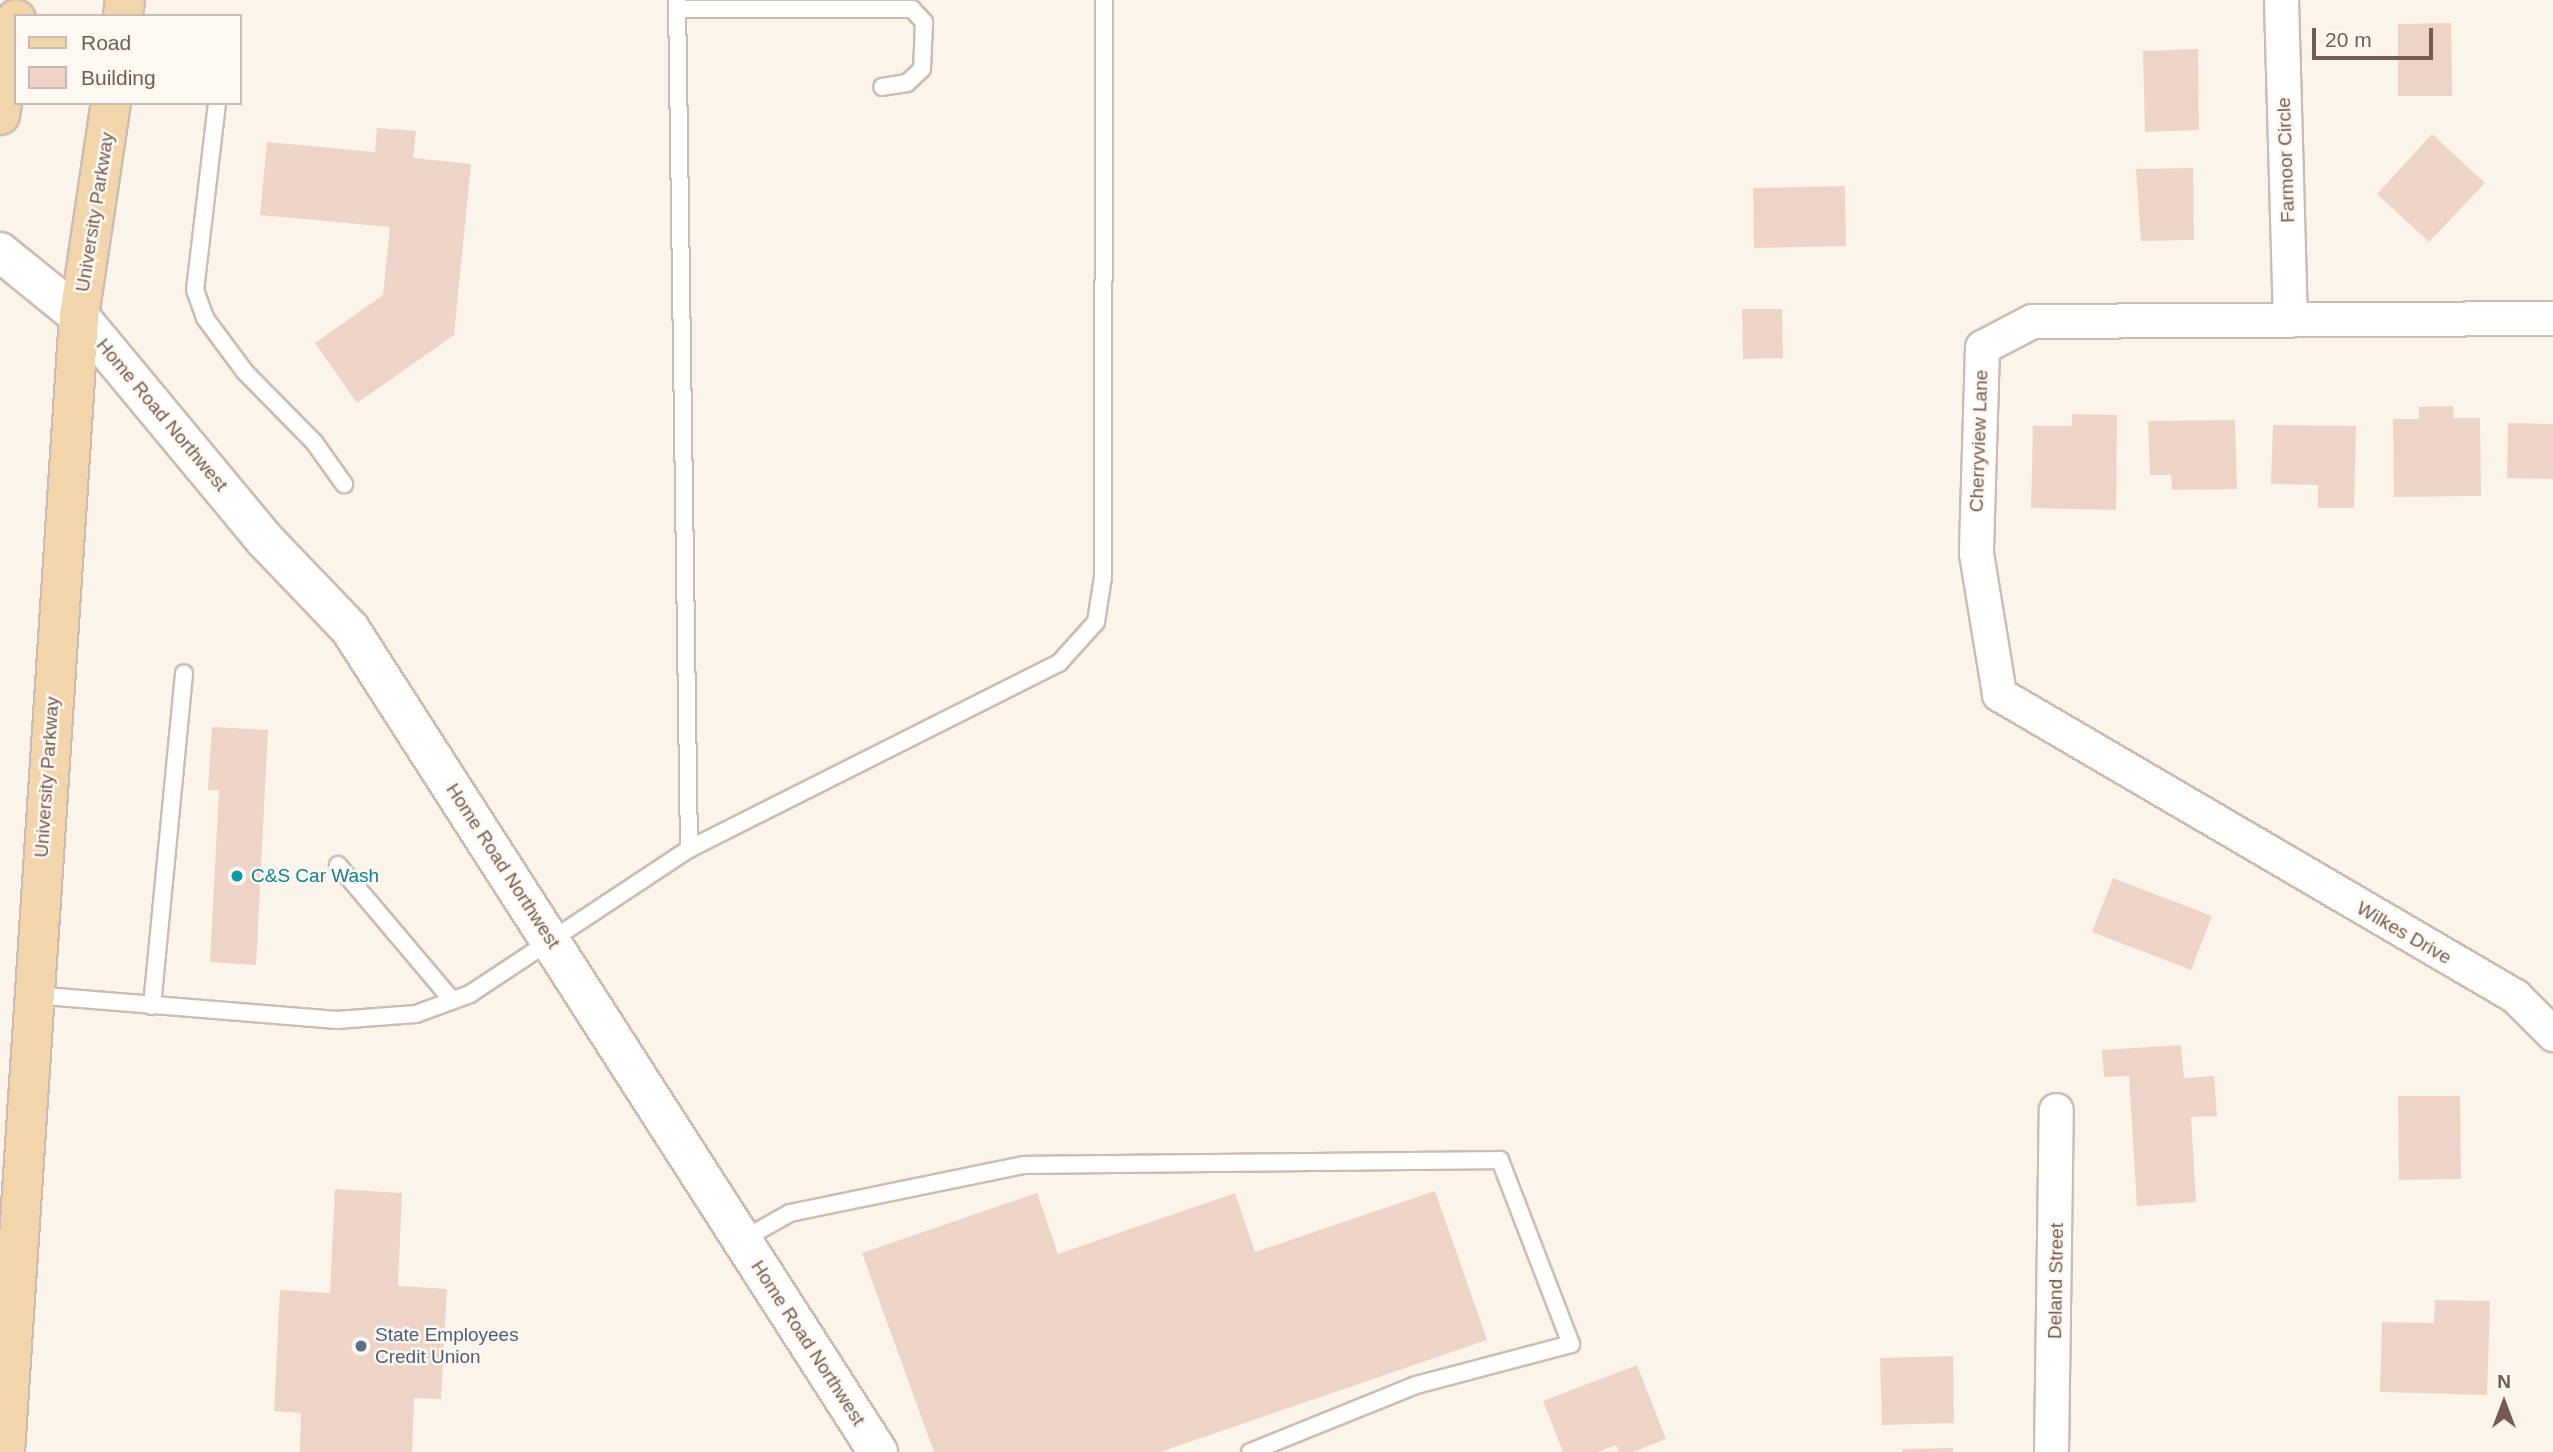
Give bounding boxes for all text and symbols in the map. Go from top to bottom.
legend [14,14,242,105]
scale bar [2315,14,2436,58]
text: 20 m [2325,28,2372,51]
text: Road [81,31,131,54]
text: Building [81,66,156,89]
street label: Farmoor Circle [2272,97,2300,223]
street label: University Parkway [71,130,119,294]
street label: Home Road Northwest [91,334,233,496]
street label: Cherryview Lane [1965,369,1993,513]
street label: University Parkway [30,696,64,858]
street label: Home Road Northwest [441,779,565,953]
place label: C&S Car Wash [251,865,379,887]
marker: C&S Car Wash [229,868,245,884]
street label: Wilkes Drive [2353,897,2455,969]
street label: Deland Street [2044,1223,2068,1339]
street label: Home Road Northwest [746,1256,870,1430]
place label: State Employees Credit Union [375,1324,519,1368]
marker: State Employees Credit Union [353,1338,369,1354]
north arrow [2469,1368,2539,1438]
text: N [2497,1371,2511,1392]

